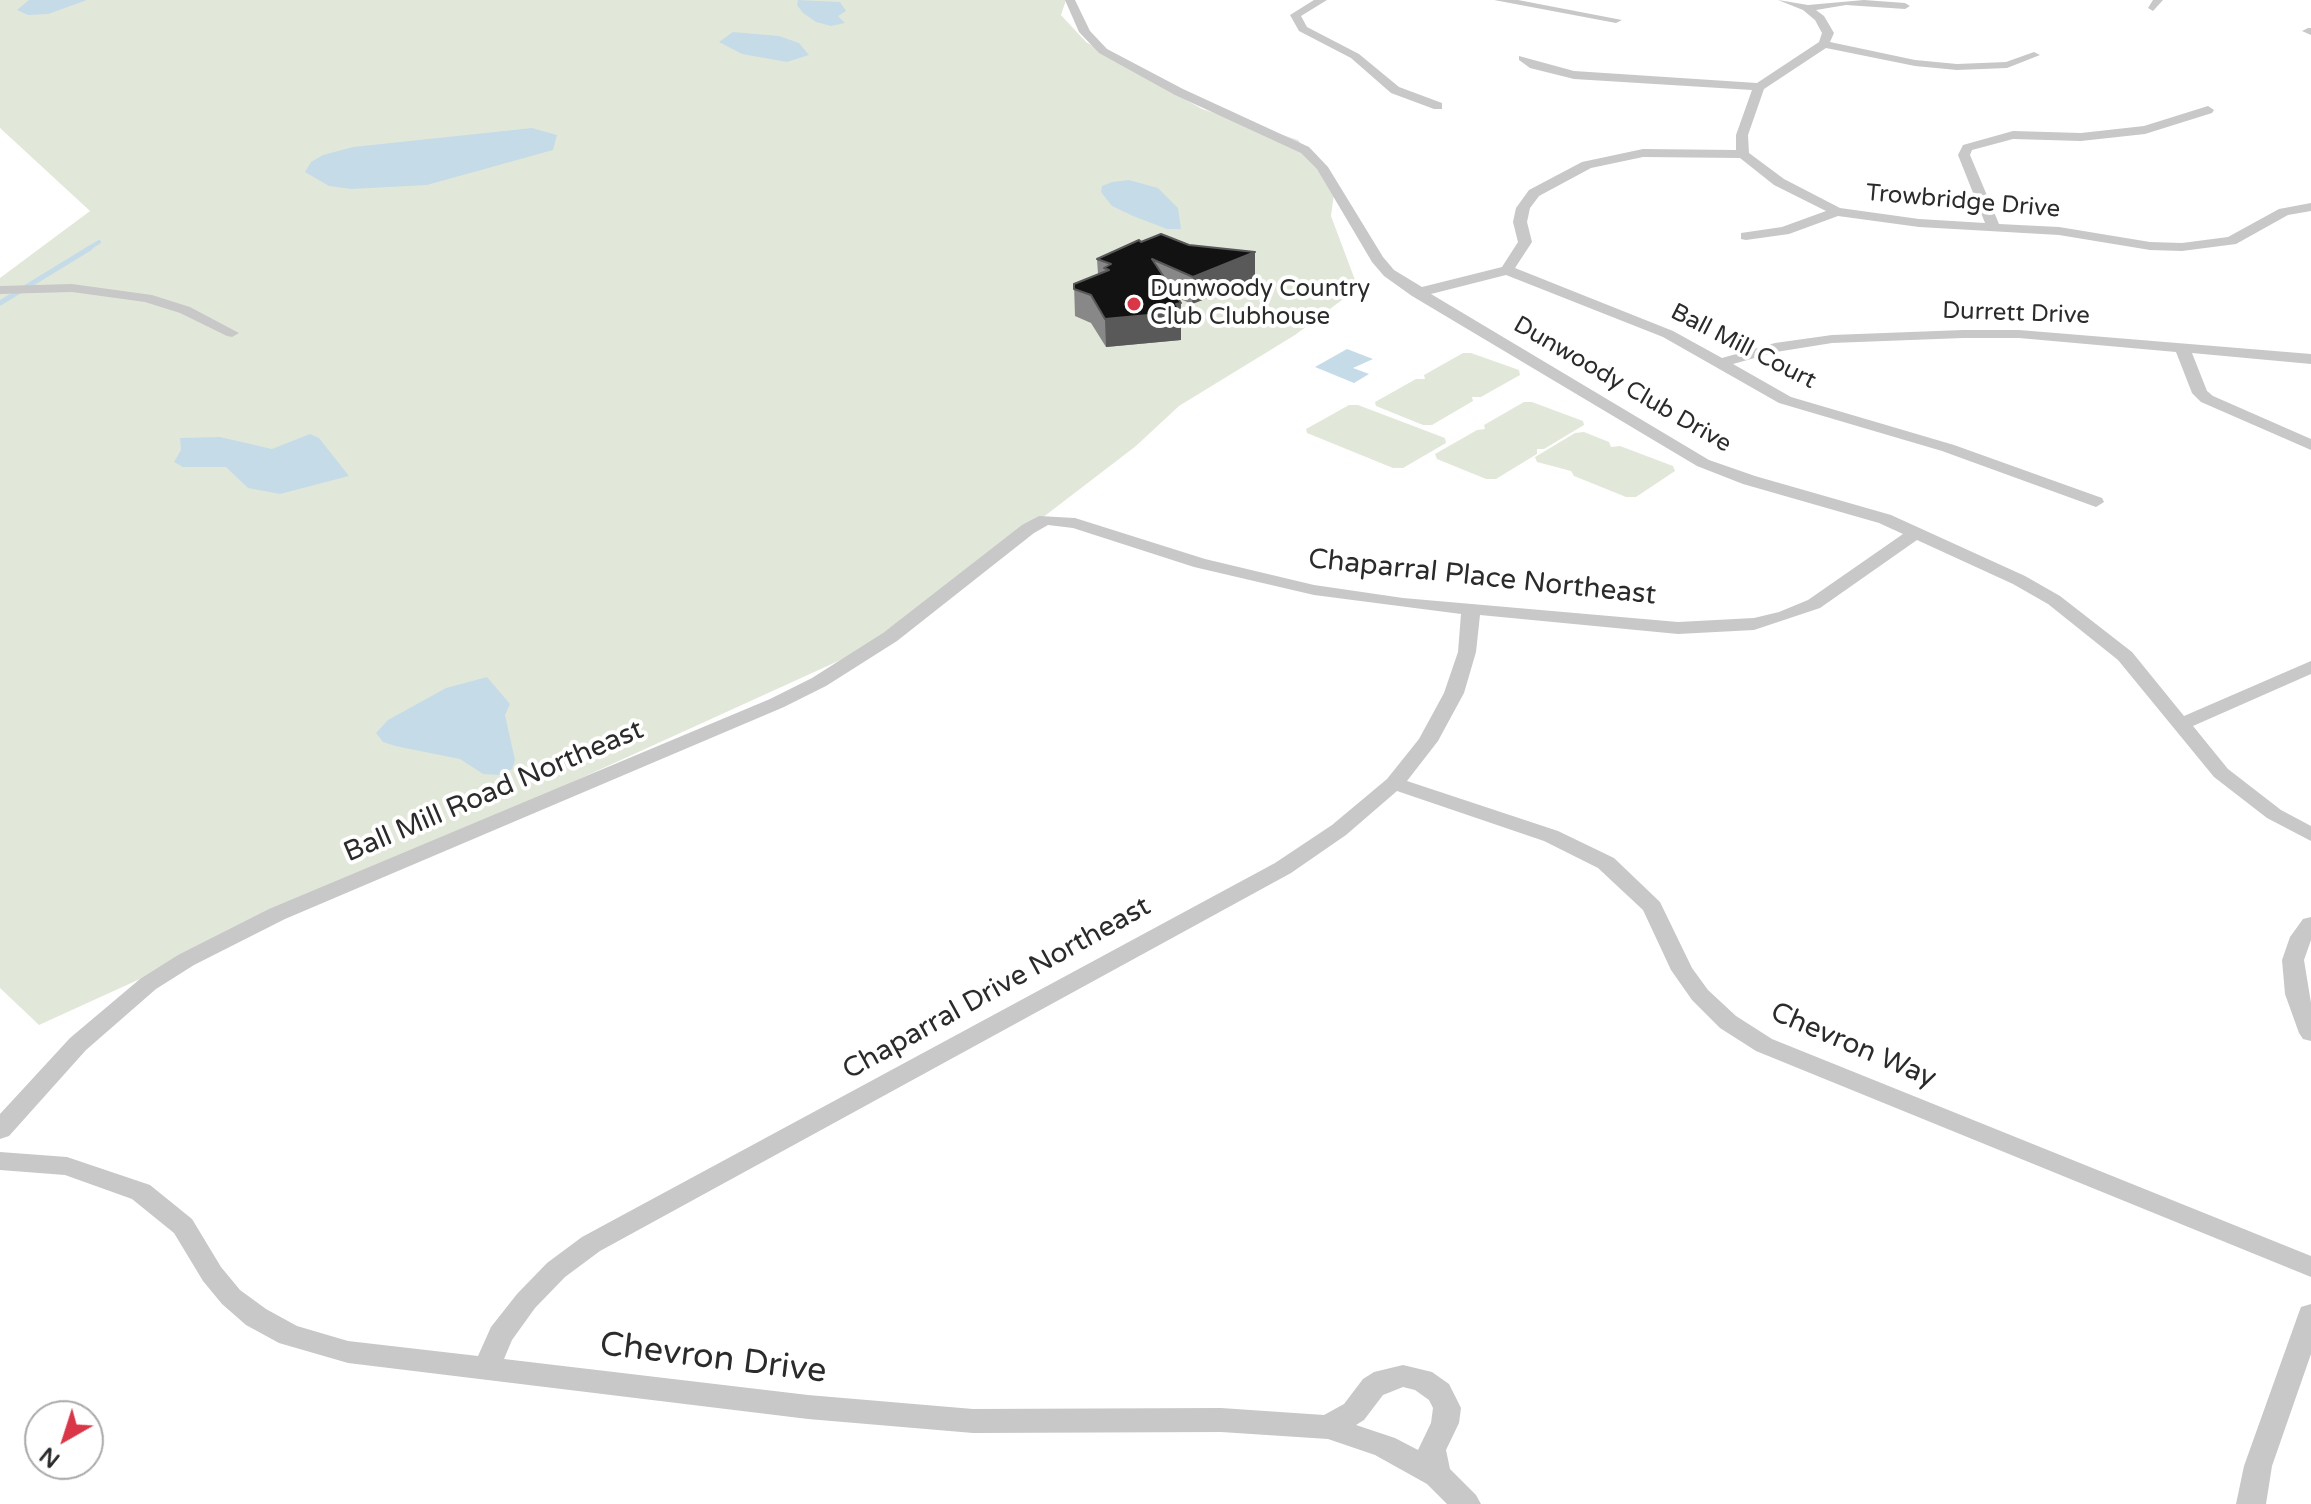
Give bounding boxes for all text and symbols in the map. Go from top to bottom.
street label: Trowbridge Drive [1865,179,2061,225]
place label: Dunwoody Country Club Clubhouse [1150,276,1370,332]
marker: Dunwoody Country Club Clubhouse [1125,295,1143,313]
street label: Durrett Drive [1942,297,2090,331]
street label: Ball Mill Court [1665,298,1821,396]
street label: Dunwoody Club Drive [1508,311,1736,459]
street label: Chaparral Place Northeast [1306,543,1658,613]
street label: Ball Mill Road Northeast [339,714,649,870]
street label: Chaparral Drive Northeast [837,890,1157,1088]
street label: Chevron Way [1765,996,1941,1096]
street label: Chevron Drive [597,1325,829,1393]
north arrow [24,1400,104,1480]
text: N [35,1441,65,1473]

